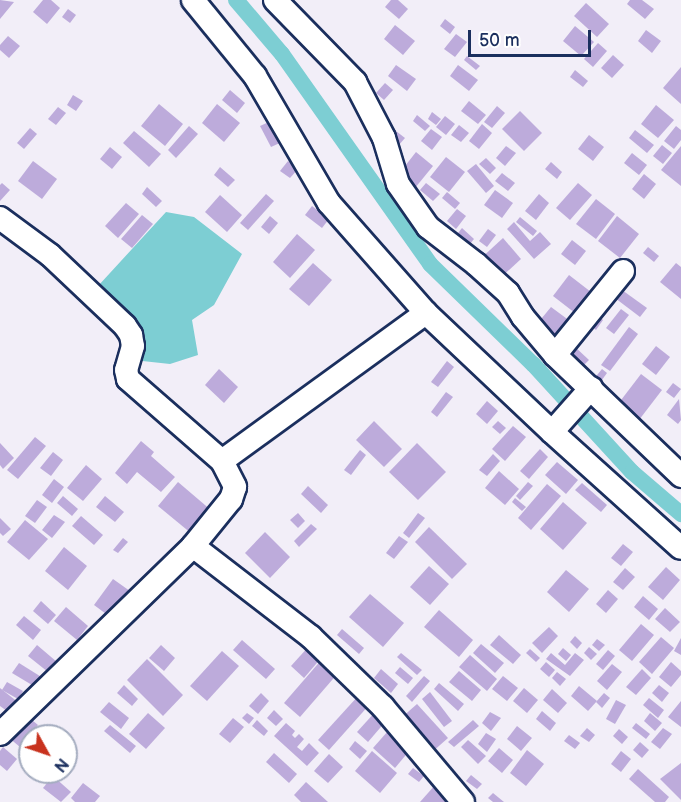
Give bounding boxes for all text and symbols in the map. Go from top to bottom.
scale bar [471,18,594,56]
text: 50 m [479,30,520,51]
north arrow [18,724,78,784]
text: N [49,754,72,775]

